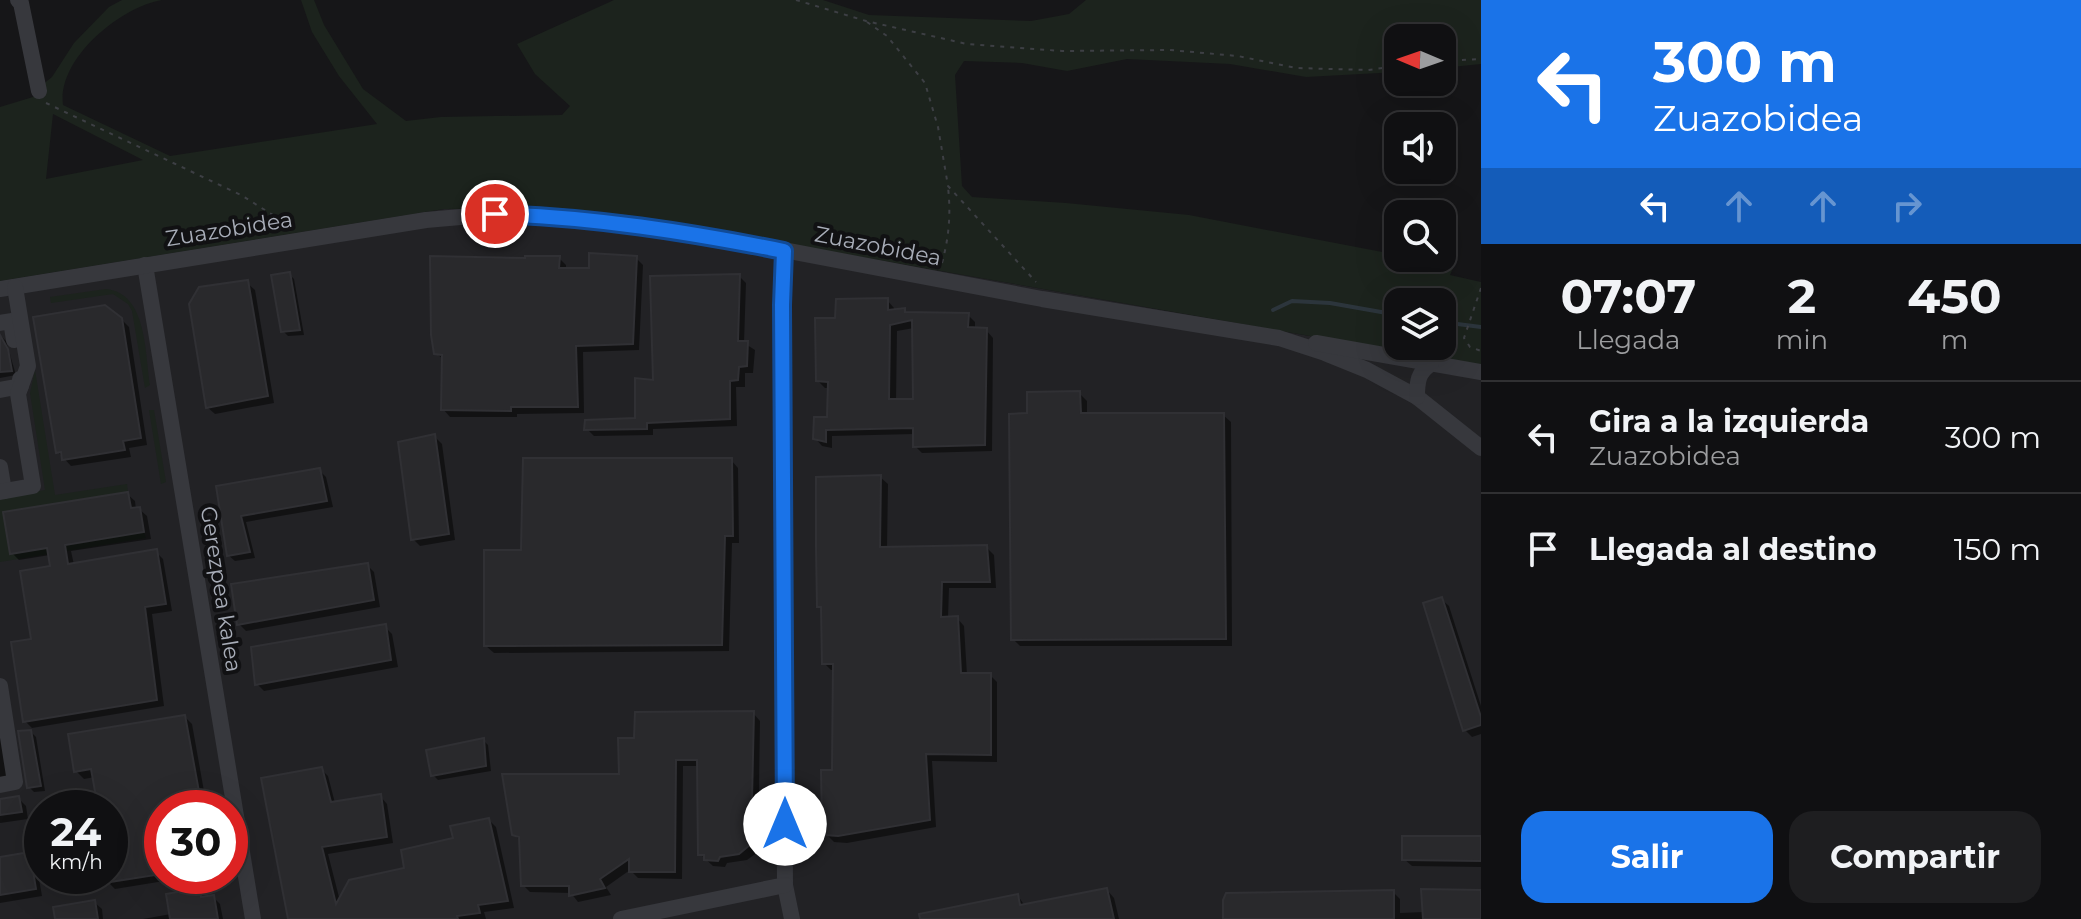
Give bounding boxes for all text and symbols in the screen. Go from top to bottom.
north arrow [1384,24,1456,96]
map controls [1384,24,1456,360]
text: 300 m [1653,28,1837,96]
icon: left [1521,32,1625,136]
text: Zuazobidea [1653,96,1863,140]
button: sound [1384,112,1456,184]
pin [461,180,529,248]
icon: left [1633,184,1677,228]
icon: ahead [1717,184,1761,228]
icon: ahead [1801,184,1845,228]
icon: right [1885,184,1929,228]
icon: arrive [473,192,517,236]
button: search [1384,200,1456,272]
street label: Zuazobidea [163,206,295,252]
street label: Zuazobidea [812,220,944,272]
text: 07:07 [1560,267,1696,325]
text: 2 [1788,267,1816,325]
text: 450 [1907,267,2002,325]
button: layers [1384,288,1456,360]
text: Llegada [1576,324,1680,356]
text: min [1776,324,1828,356]
text: m [1941,324,1968,356]
text: Gira a la izquierda [1589,403,1869,440]
icon: left [1521,415,1565,459]
text: 300 m [1945,419,2041,456]
text: Zuazobidea [1589,440,1741,472]
street label: Gerezpea kalea [195,504,247,674]
icon: arrive [1521,527,1565,571]
text: Llegada al destino [1589,531,1877,568]
text: 150 m [1954,531,2041,568]
position arrow [743,782,827,866]
speed limit sign: 30 [144,790,248,894]
text: 24 [51,807,101,856]
button: Salir [1521,811,1773,903]
button: Compartir [1789,811,2041,903]
text: km/h [49,850,103,874]

